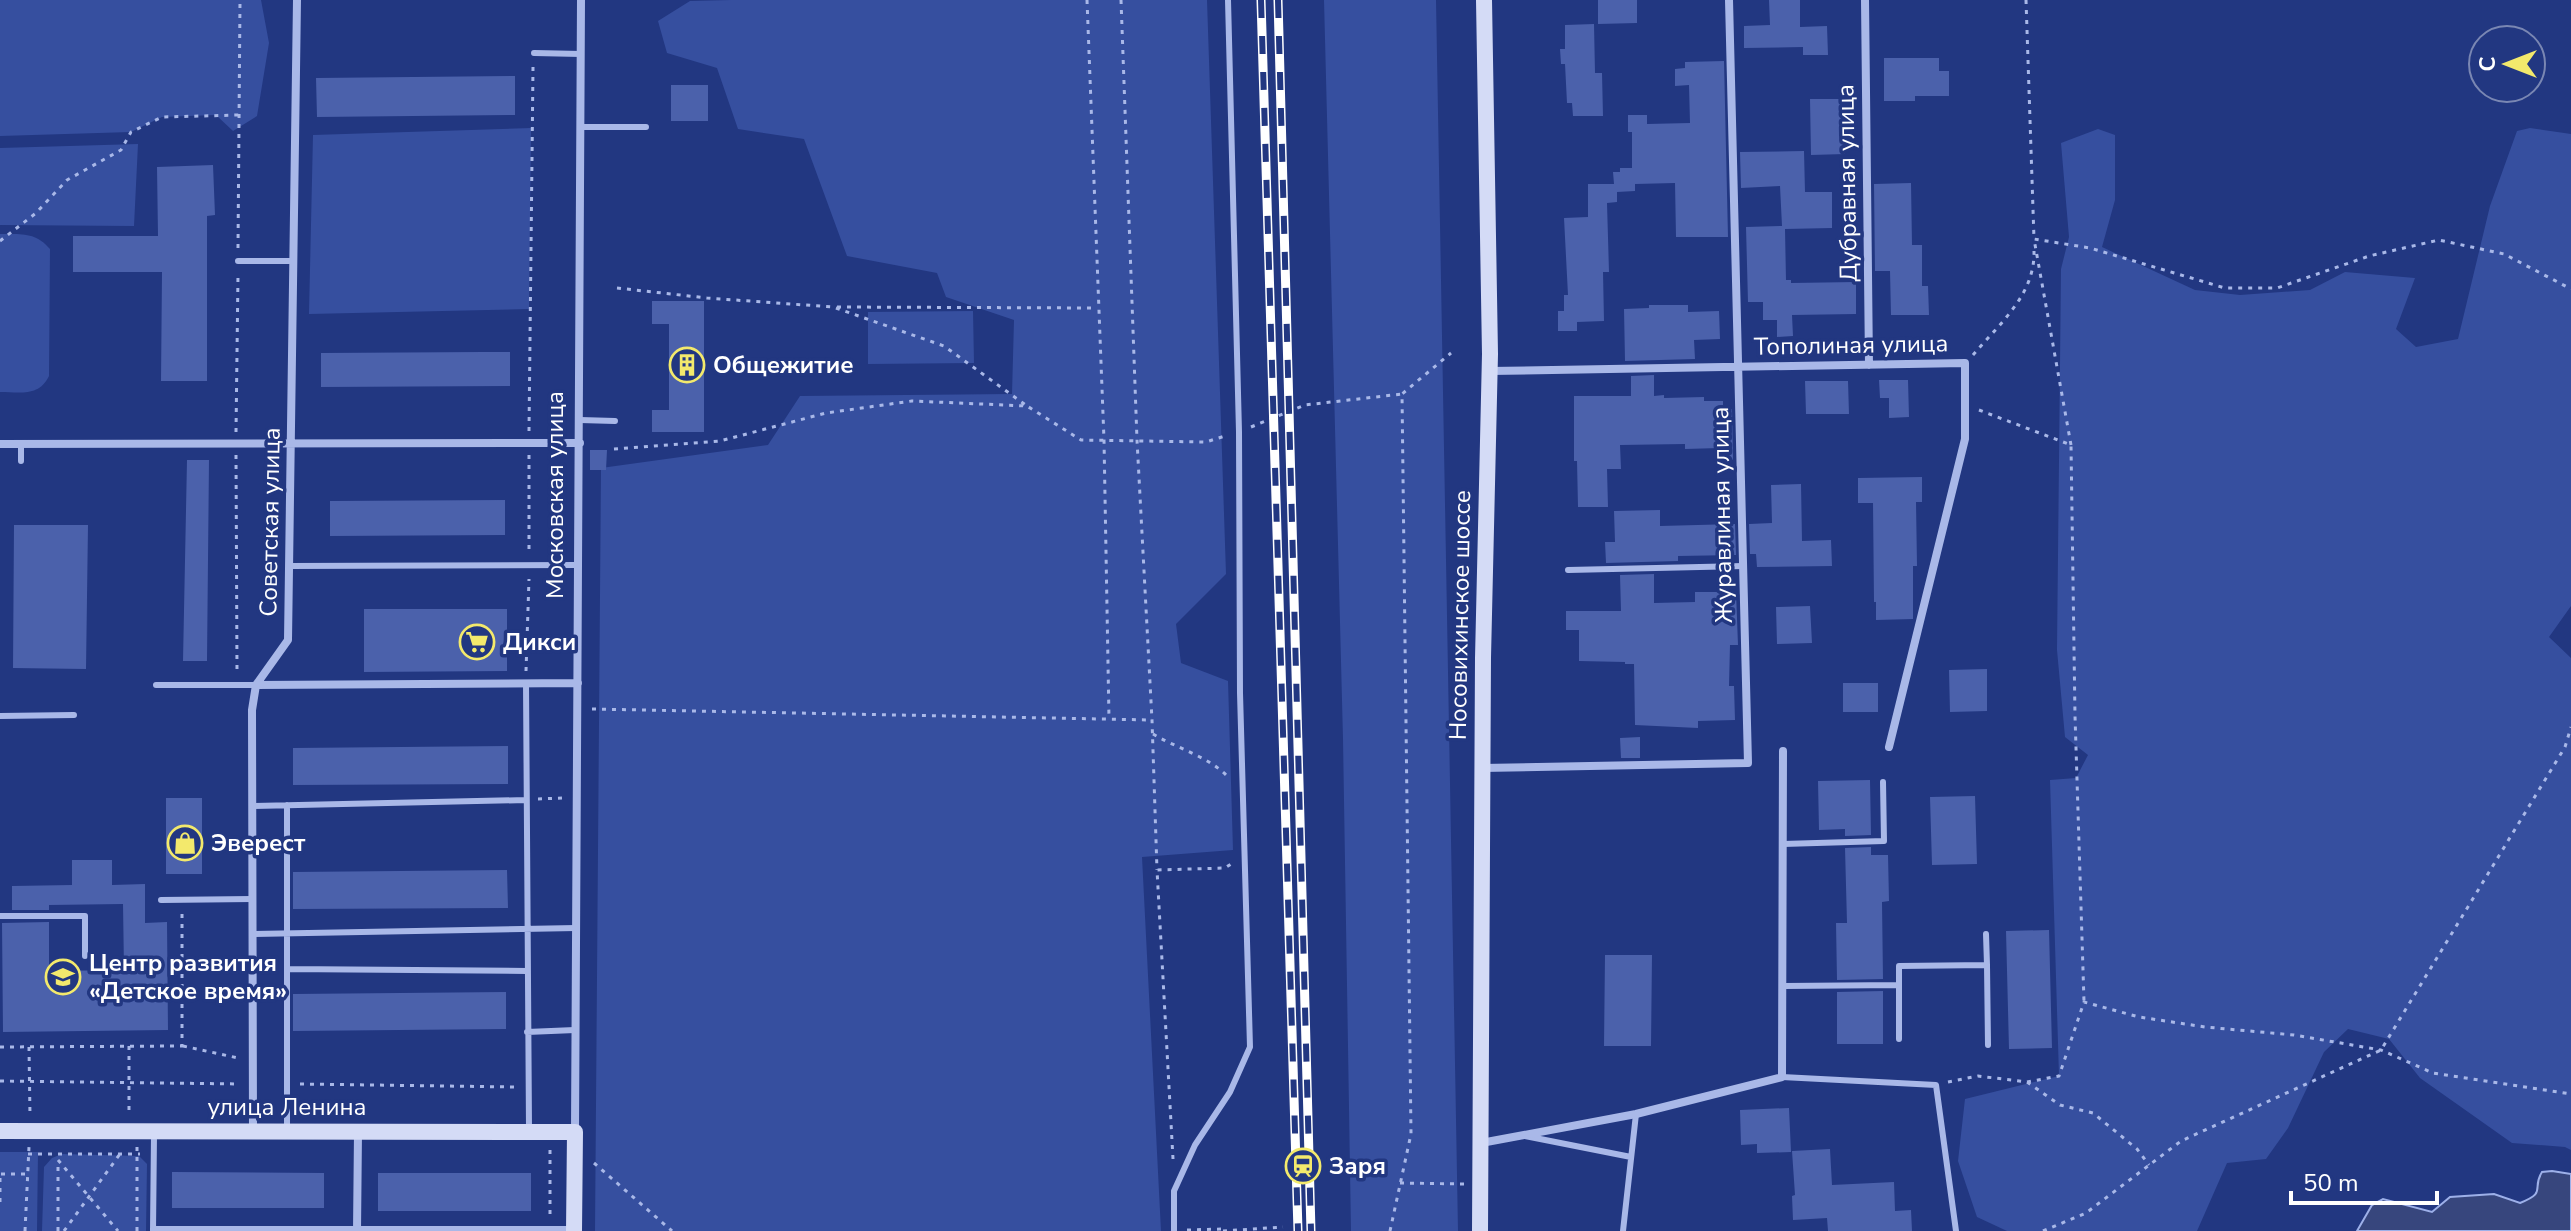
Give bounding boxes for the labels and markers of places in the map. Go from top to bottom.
building icon: Общежитие [668,346,706,384]
place label: Общежитие [713,349,854,381]
supermarket icon: Дикси [458,623,496,661]
place label: Дикси [503,626,576,658]
shop icon: Эверест [166,824,204,862]
place label: Эверест [211,827,306,859]
place label: Центр развития «Детское время» [89,947,287,1007]
school or university icon: Центр развития «Детское время» [44,958,82,996]
station icon: Заря [1284,1147,1322,1185]
place label: Заря [1329,1150,1386,1182]

